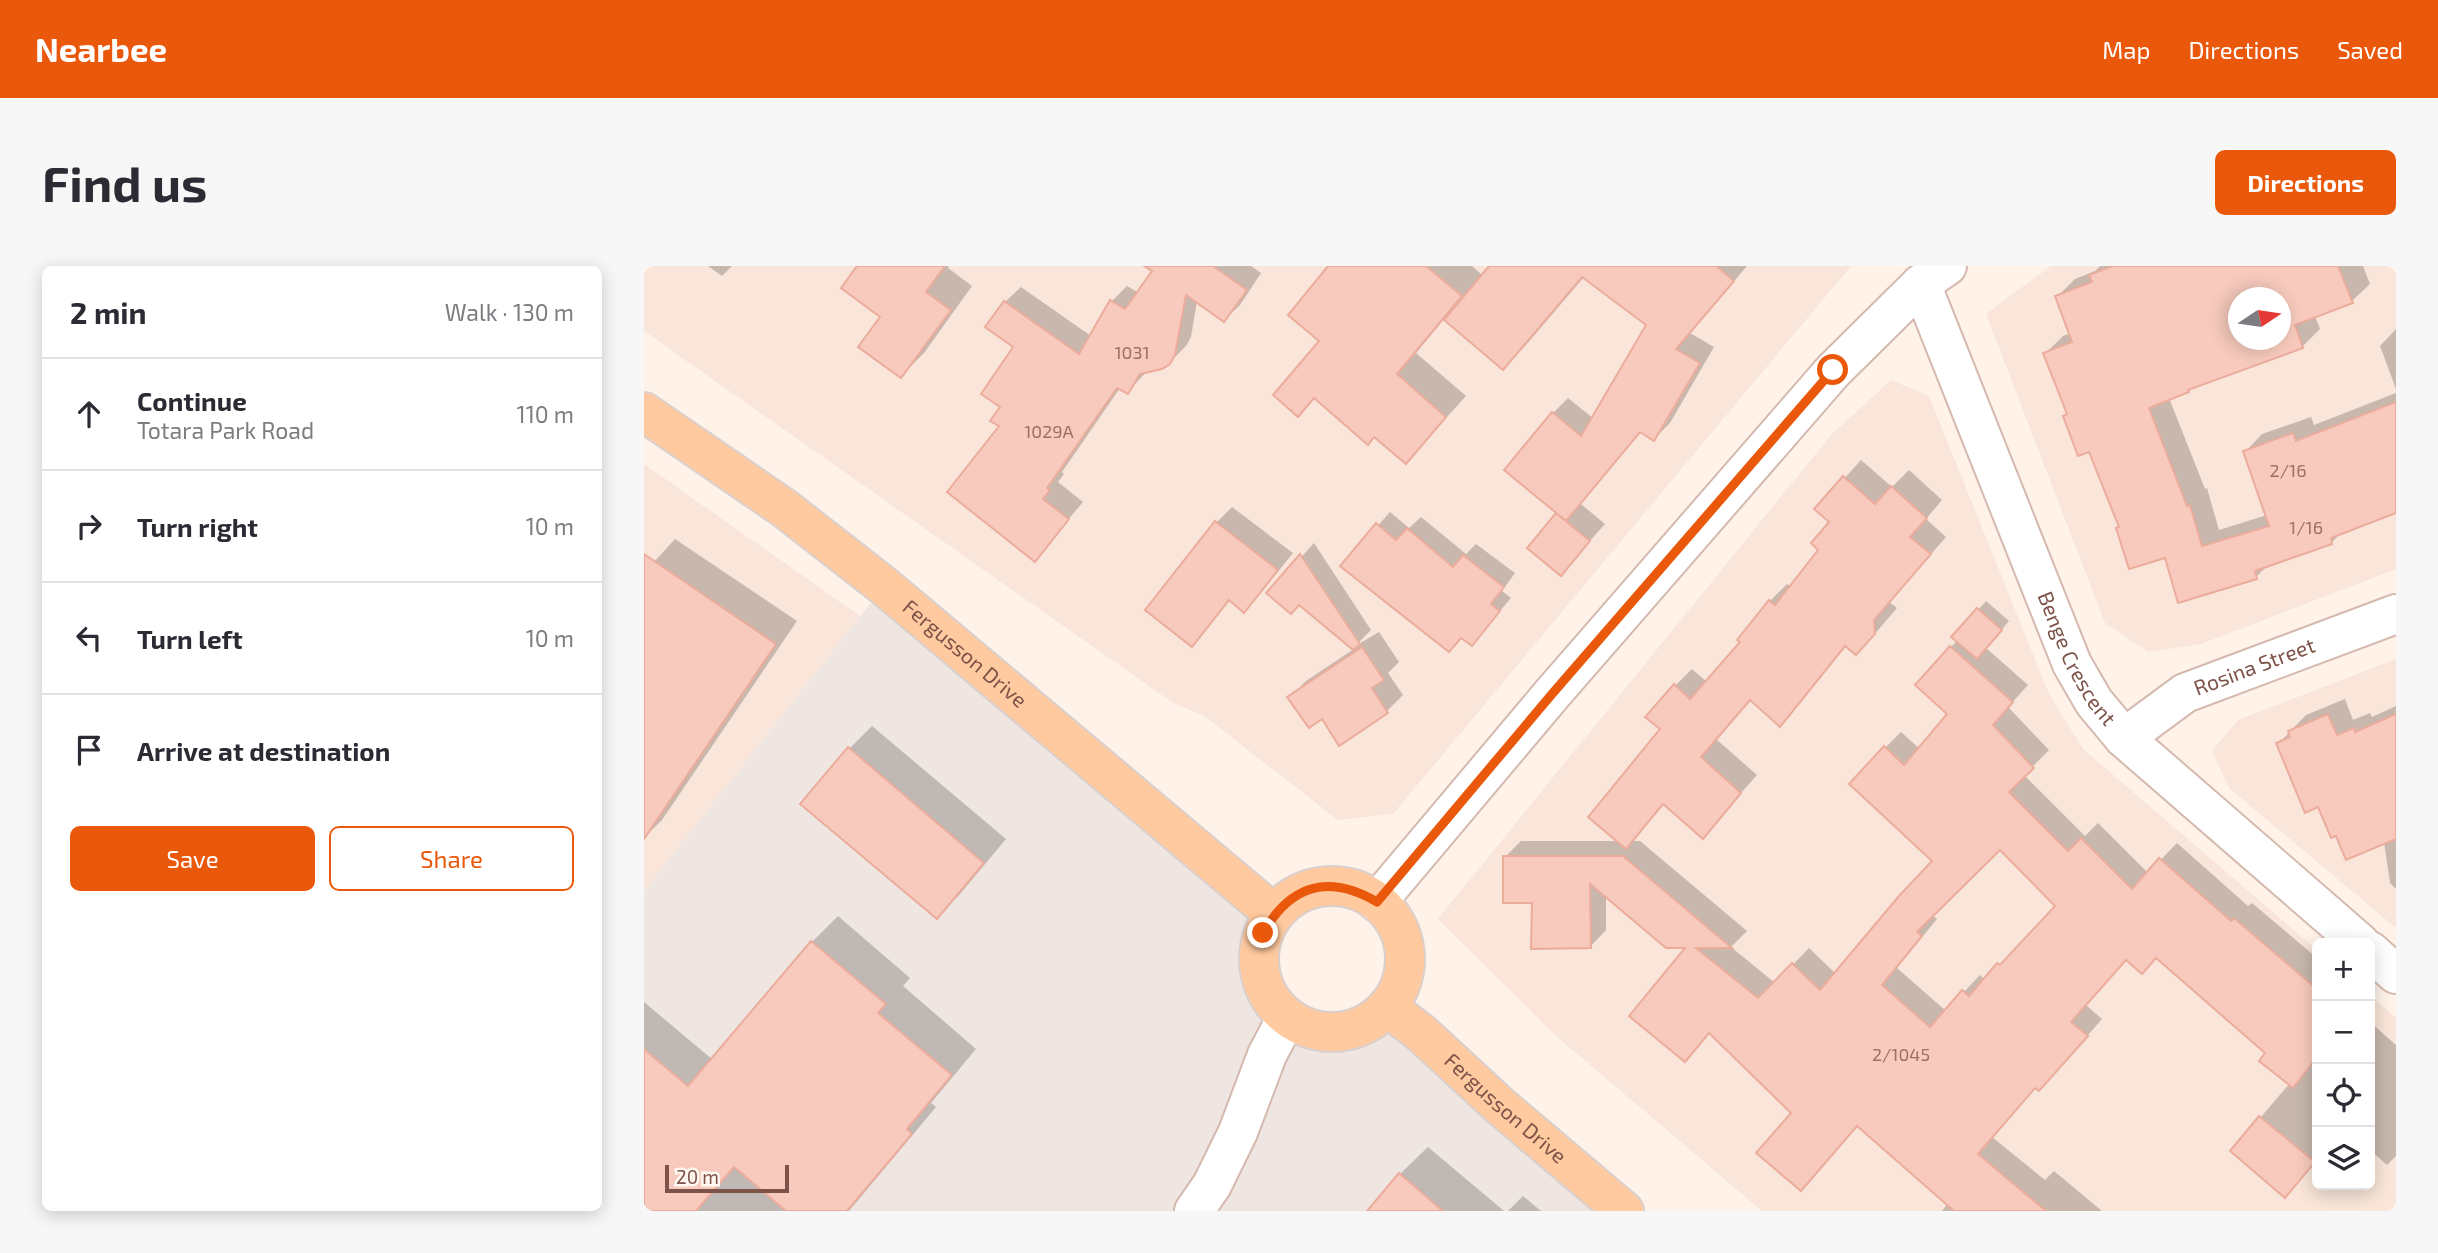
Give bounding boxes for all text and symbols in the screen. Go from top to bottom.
text: Nearbee [35,29,167,69]
text: Map [2102,35,2150,64]
text: Directions [2188,35,2299,64]
text: Saved [2337,35,2403,64]
button: Directions [2215,150,2396,215]
text: Find us [42,153,207,212]
north arrow [2228,287,2291,350]
text: 2 min [70,294,147,330]
text: Walk · 130 m [445,298,574,326]
house number: 1031 [1114,341,1150,363]
route start [1817,354,1848,385]
text: Continue [137,385,247,416]
icon: ahead [70,395,108,433]
text: 110 m [517,400,574,428]
text: Totara Park Road [137,416,314,444]
house number: 1029A [1024,420,1075,442]
house number: 2/16 [2270,459,2306,481]
icon: right [70,507,108,545]
text: Turn right [137,511,258,542]
text: 10 m [526,512,574,540]
house number: 1/16 [2289,516,2323,538]
street label: Benge Crescent [2033,587,2122,730]
street label: Fergusson Drive [899,593,1033,712]
icon: left [70,619,108,657]
text: Turn left [137,623,243,654]
text: 10 m [526,624,574,652]
street label: Rosina Street [2190,632,2318,700]
icon: arrive [70,731,108,769]
text: Arrive at destination [137,735,390,766]
button: Save [70,826,315,891]
button: Share [329,826,574,891]
route end [1247,917,1278,948]
map controls [2312,938,2375,1190]
button: + [2312,938,2375,1001]
button: − [2312,1001,2375,1064]
house number: 2/1045 [1872,1043,1930,1065]
street label: Fergusson Drive [1440,1047,1572,1168]
button: locate [2312,1064,2375,1127]
button: layers [2312,1127,2375,1190]
scale bar [665,1162,789,1194]
text: 20 m [676,1165,719,1188]

